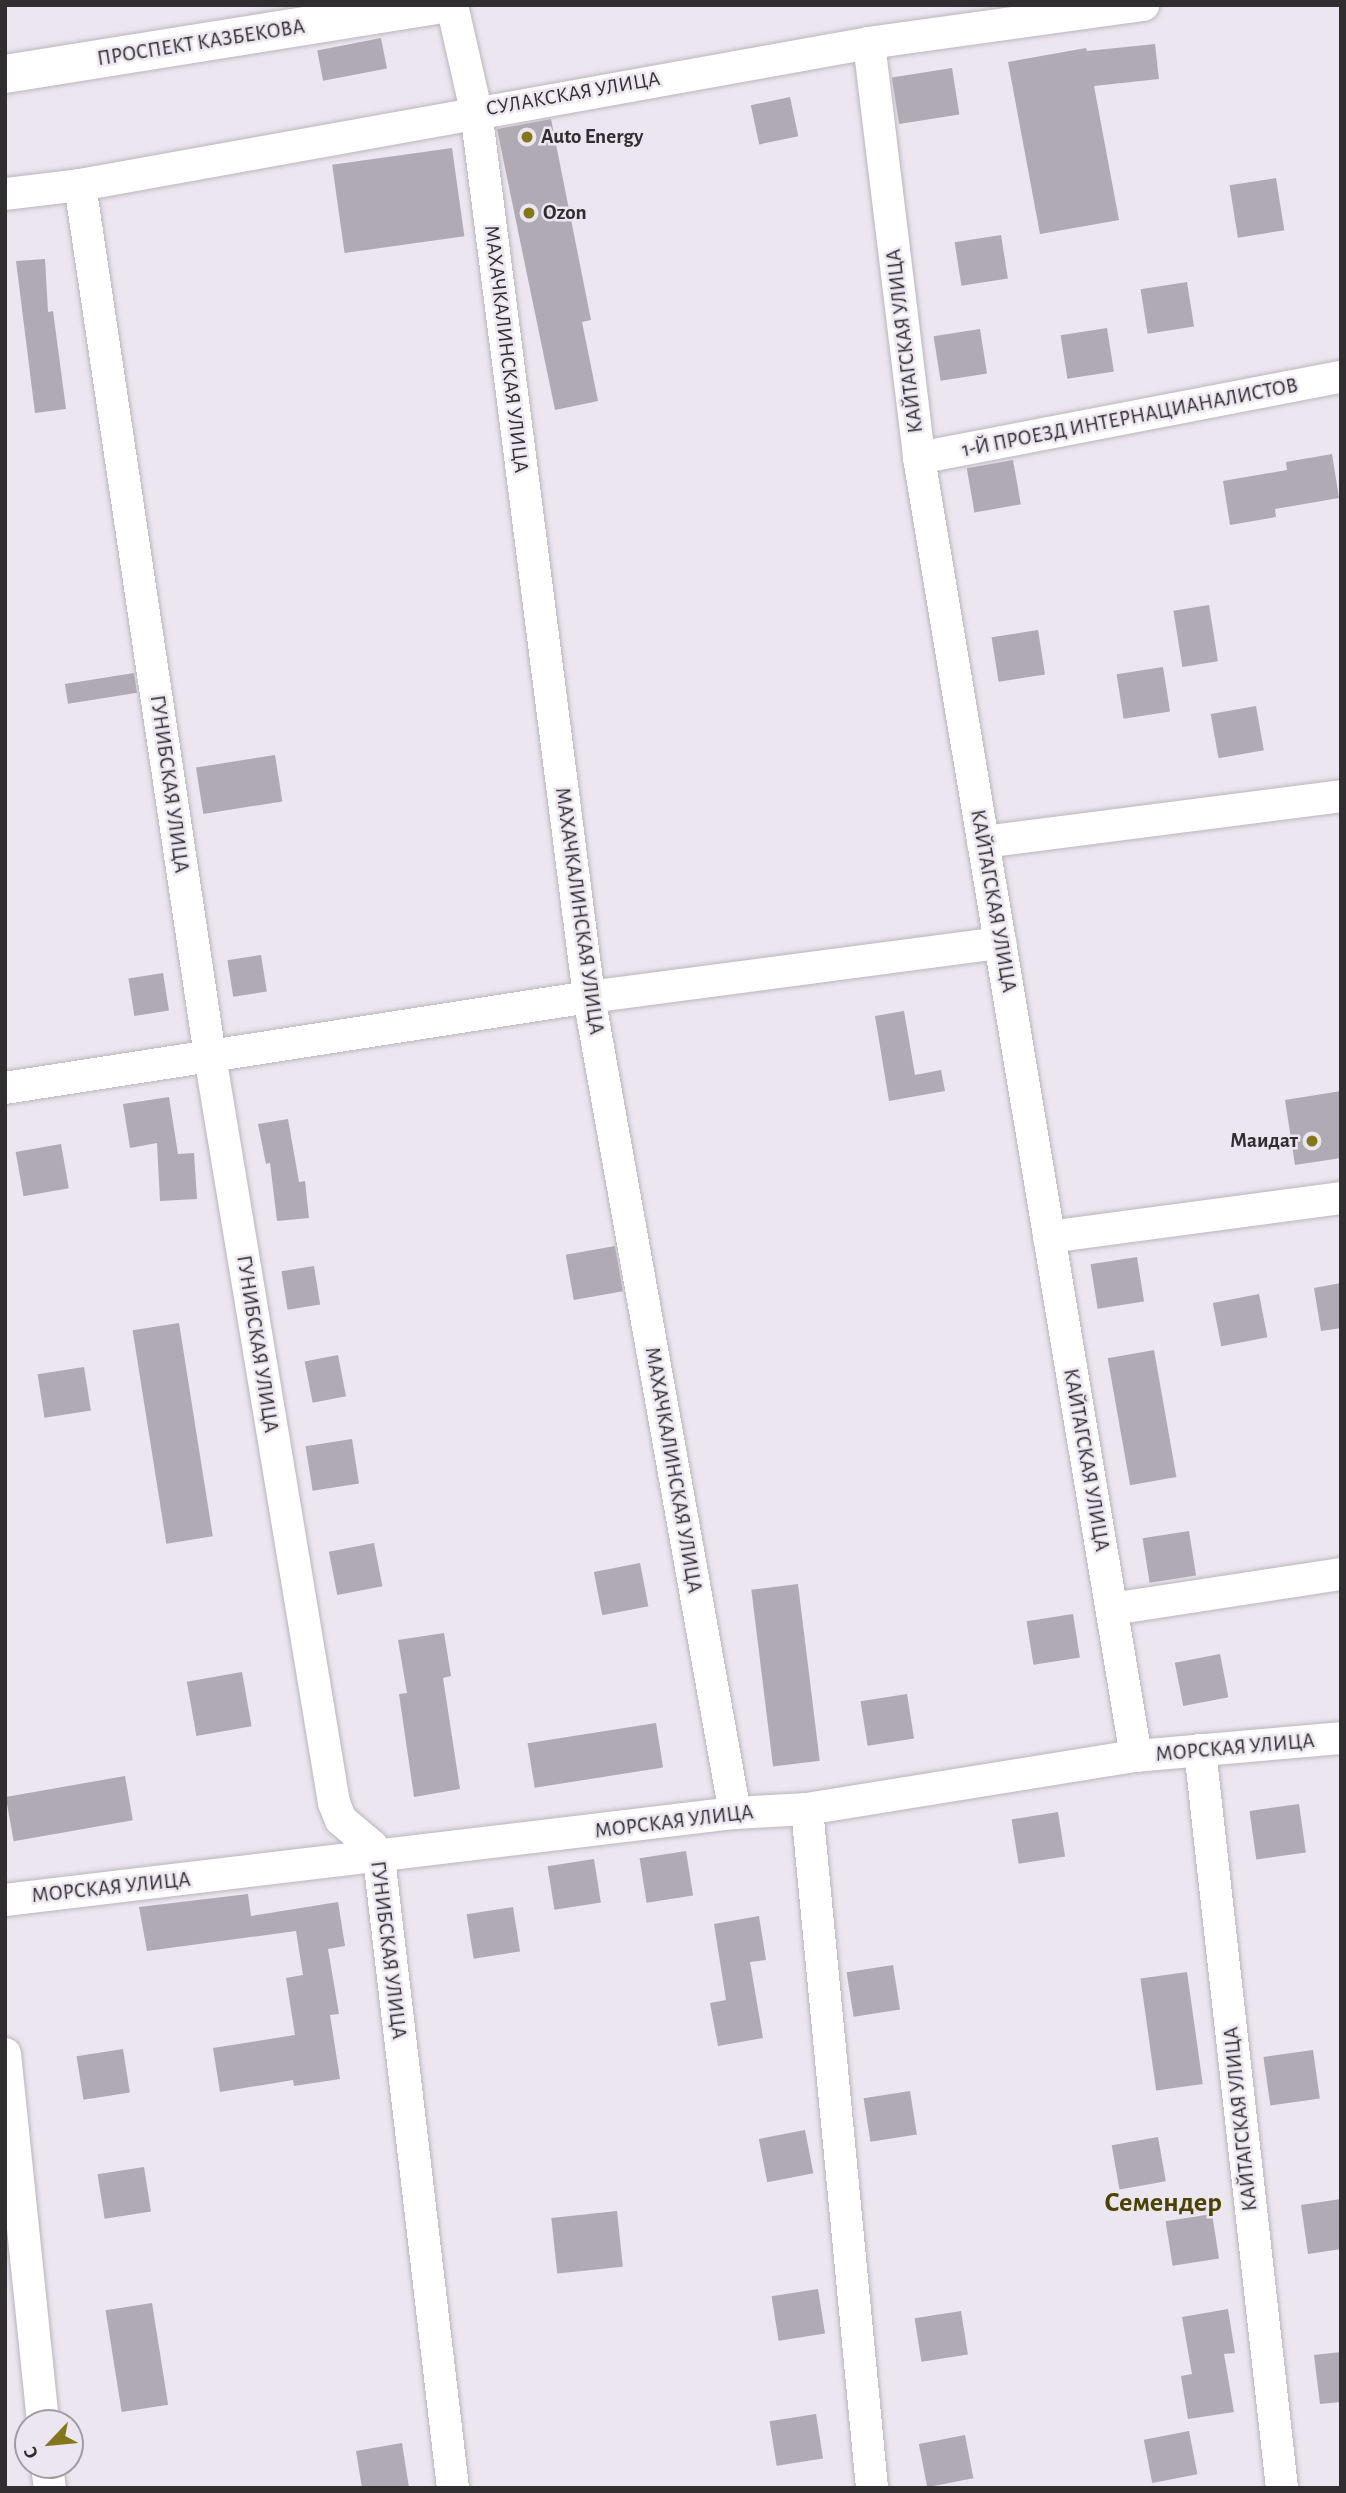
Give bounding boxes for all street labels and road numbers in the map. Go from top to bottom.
street label: ПРОСПЕКТ КАЗБЕКОВА [95,14,307,72]
street label: СУЛАКСКАЯ УЛИЦА [484,66,662,122]
street label: МАХАЧКАЛИНСКАЯ УЛИЦА [478,224,534,474]
street label: КАЙТАГСКАЯ УЛИЦА [881,247,929,435]
street label: 1-Й ПРОЕЗД ИНТЕРНАЦИАНАЛИСТОВ [960,373,1300,463]
street label: ГУНИБСКАЯ УЛИЦА [144,693,194,875]
street label: МАХАЧКАЛИНСКАЯ УЛИЦА [549,786,609,1036]
street label: КАЙТАГСКАЯ УЛИЦА [964,808,1022,994]
street label: ГУНИБСКАЯ УЛИЦА [231,1254,283,1434]
street label: МАХАЧКАЛИНСКАЯ УЛИЦА [639,1345,707,1595]
street label: КАЙТАГСКАЯ УЛИЦА [1057,1367,1115,1553]
street label: МОРСКАЯ УЛИЦА [1154,1728,1316,1768]
street label: МОРСКАЯ УЛИЦА [593,1800,755,1844]
street label: ГУНИБСКАЯ УЛИЦА [365,1860,411,2040]
street label: МОРСКАЯ УЛИЦА [30,1867,192,1909]
street label: КАЙТАГСКАЯ УЛИЦА [1219,2026,1263,2212]

